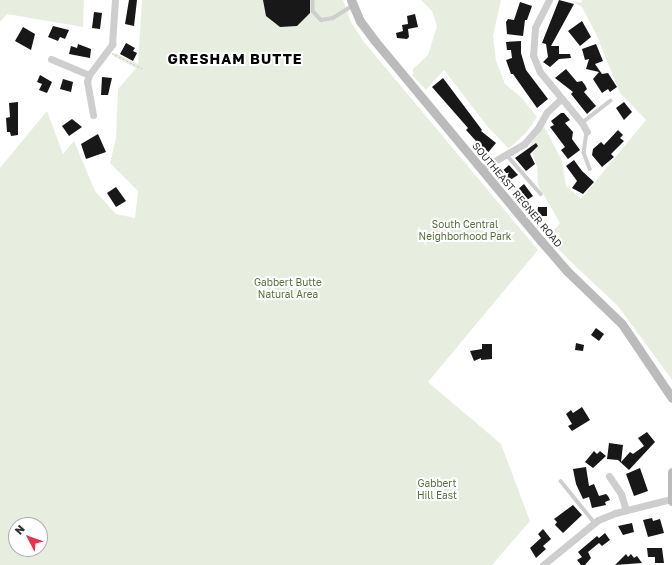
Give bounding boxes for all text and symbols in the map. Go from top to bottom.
district label: GRESHAM BUTTE [167,51,303,67]
street label: SOUTHEAST REGNER ROAD [470,140,564,250]
park label: South Central Neighborhood Park [419,218,511,242]
park label: Gabbert Butte Natural Area [254,276,322,300]
park label: Gabbert Hill East [417,477,457,500]
north arrow [8,517,48,557]
text: N [12,522,27,537]

